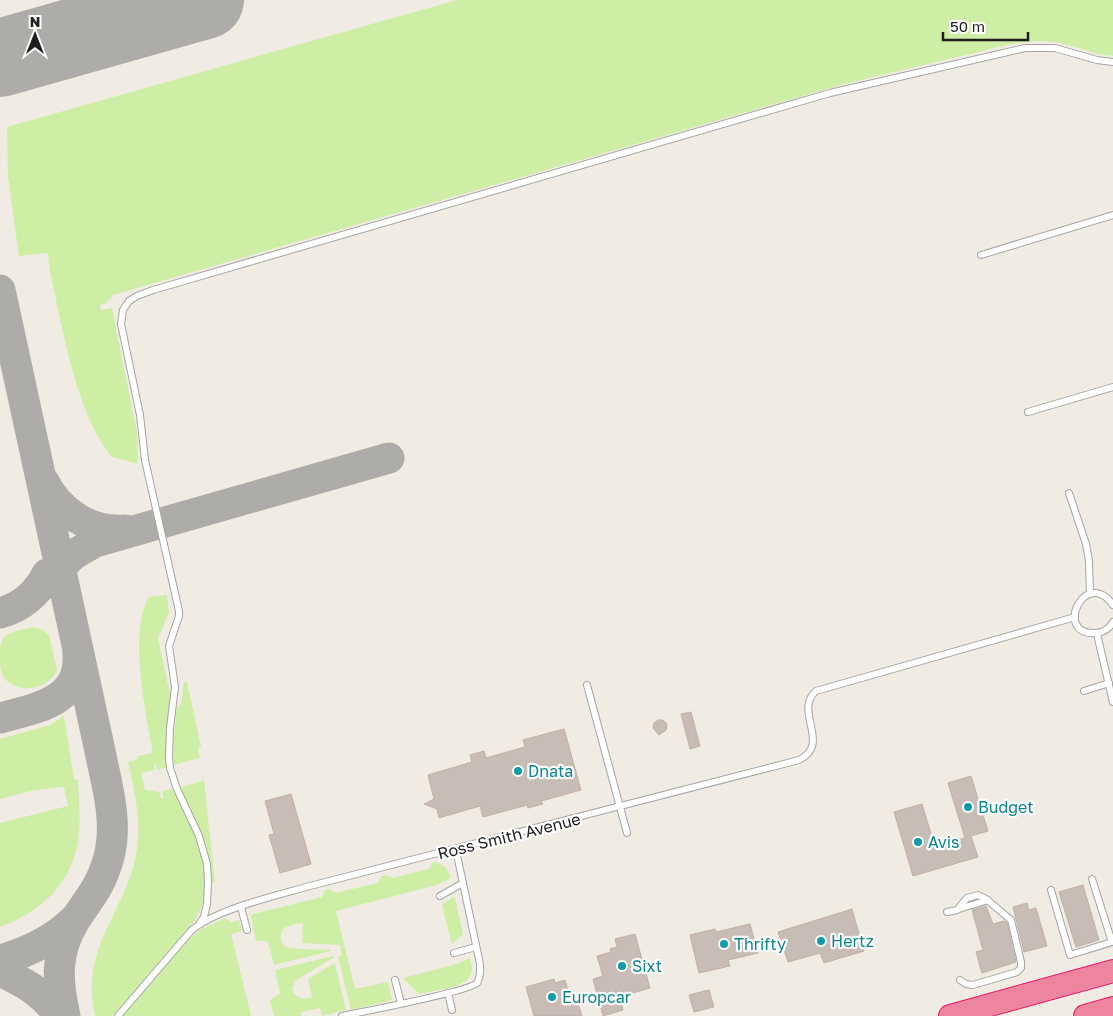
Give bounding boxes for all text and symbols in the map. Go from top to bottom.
north arrow [10,10,60,60]
scale bar [943,10,1028,42]
text: N [30,13,40,30]
text: 50 m [950,17,985,35]
place label: Dnata [528,761,573,781]
marker: Dnata [512,765,524,777]
place label: Budget [978,797,1034,817]
marker: Budget [962,801,974,813]
street label: Ross Smith Avenue [435,809,583,863]
place label: Avis [928,832,960,852]
marker: Avis [912,836,924,848]
place label: Hertz [831,931,874,951]
place label: Thrifty [734,934,786,954]
marker: Hertz [815,935,827,947]
marker: Thrifty [718,938,730,950]
place label: Sixt [632,956,662,976]
marker: Sixt [616,960,628,972]
place label: Europcar [562,987,631,1007]
marker: Europcar [546,991,558,1003]

